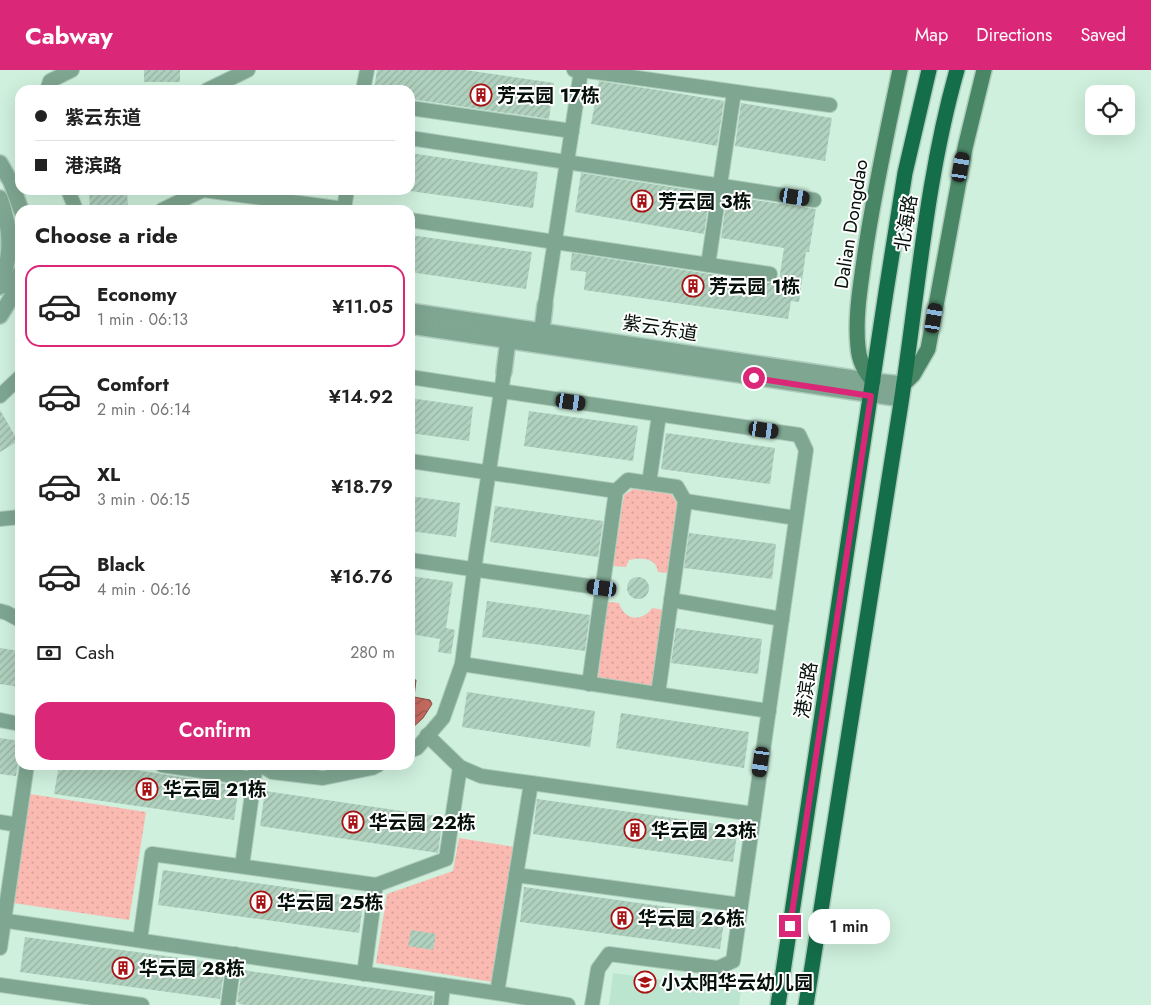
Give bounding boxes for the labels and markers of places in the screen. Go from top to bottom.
place label: 芳云园 17栋 [497,82,600,109]
building icon: 芳云园 17栋 [469,83,493,107]
place label: 芳云园 3栋 [658,188,752,215]
building icon: 芳云园 3栋 [630,189,654,213]
place label: 芳云园 1栋 [709,273,800,300]
building icon: 芳云园 1栋 [681,274,705,298]
place label: 华云园 21栋 [163,776,267,803]
building icon: 华云园 21栋 [135,777,159,801]
place label: 华云园 22栋 [369,809,476,836]
building icon: 华云园 22栋 [341,810,365,834]
place label: 华云园 23栋 [651,817,757,844]
building icon: 华云园 23栋 [623,818,647,842]
place label: 华云园 25栋 [277,889,383,916]
building icon: 华云园 25栋 [249,890,273,914]
place label: 华云园 26栋 [638,905,745,932]
building icon: 华云园 26栋 [610,906,634,930]
place label: 华云园 28栋 [139,955,245,982]
building icon: 华云园 28栋 [111,956,135,980]
place label: 小太阳华云幼儿园 [661,969,813,996]
school or university icon: 小太阳华云幼儿园 [633,970,657,994]

